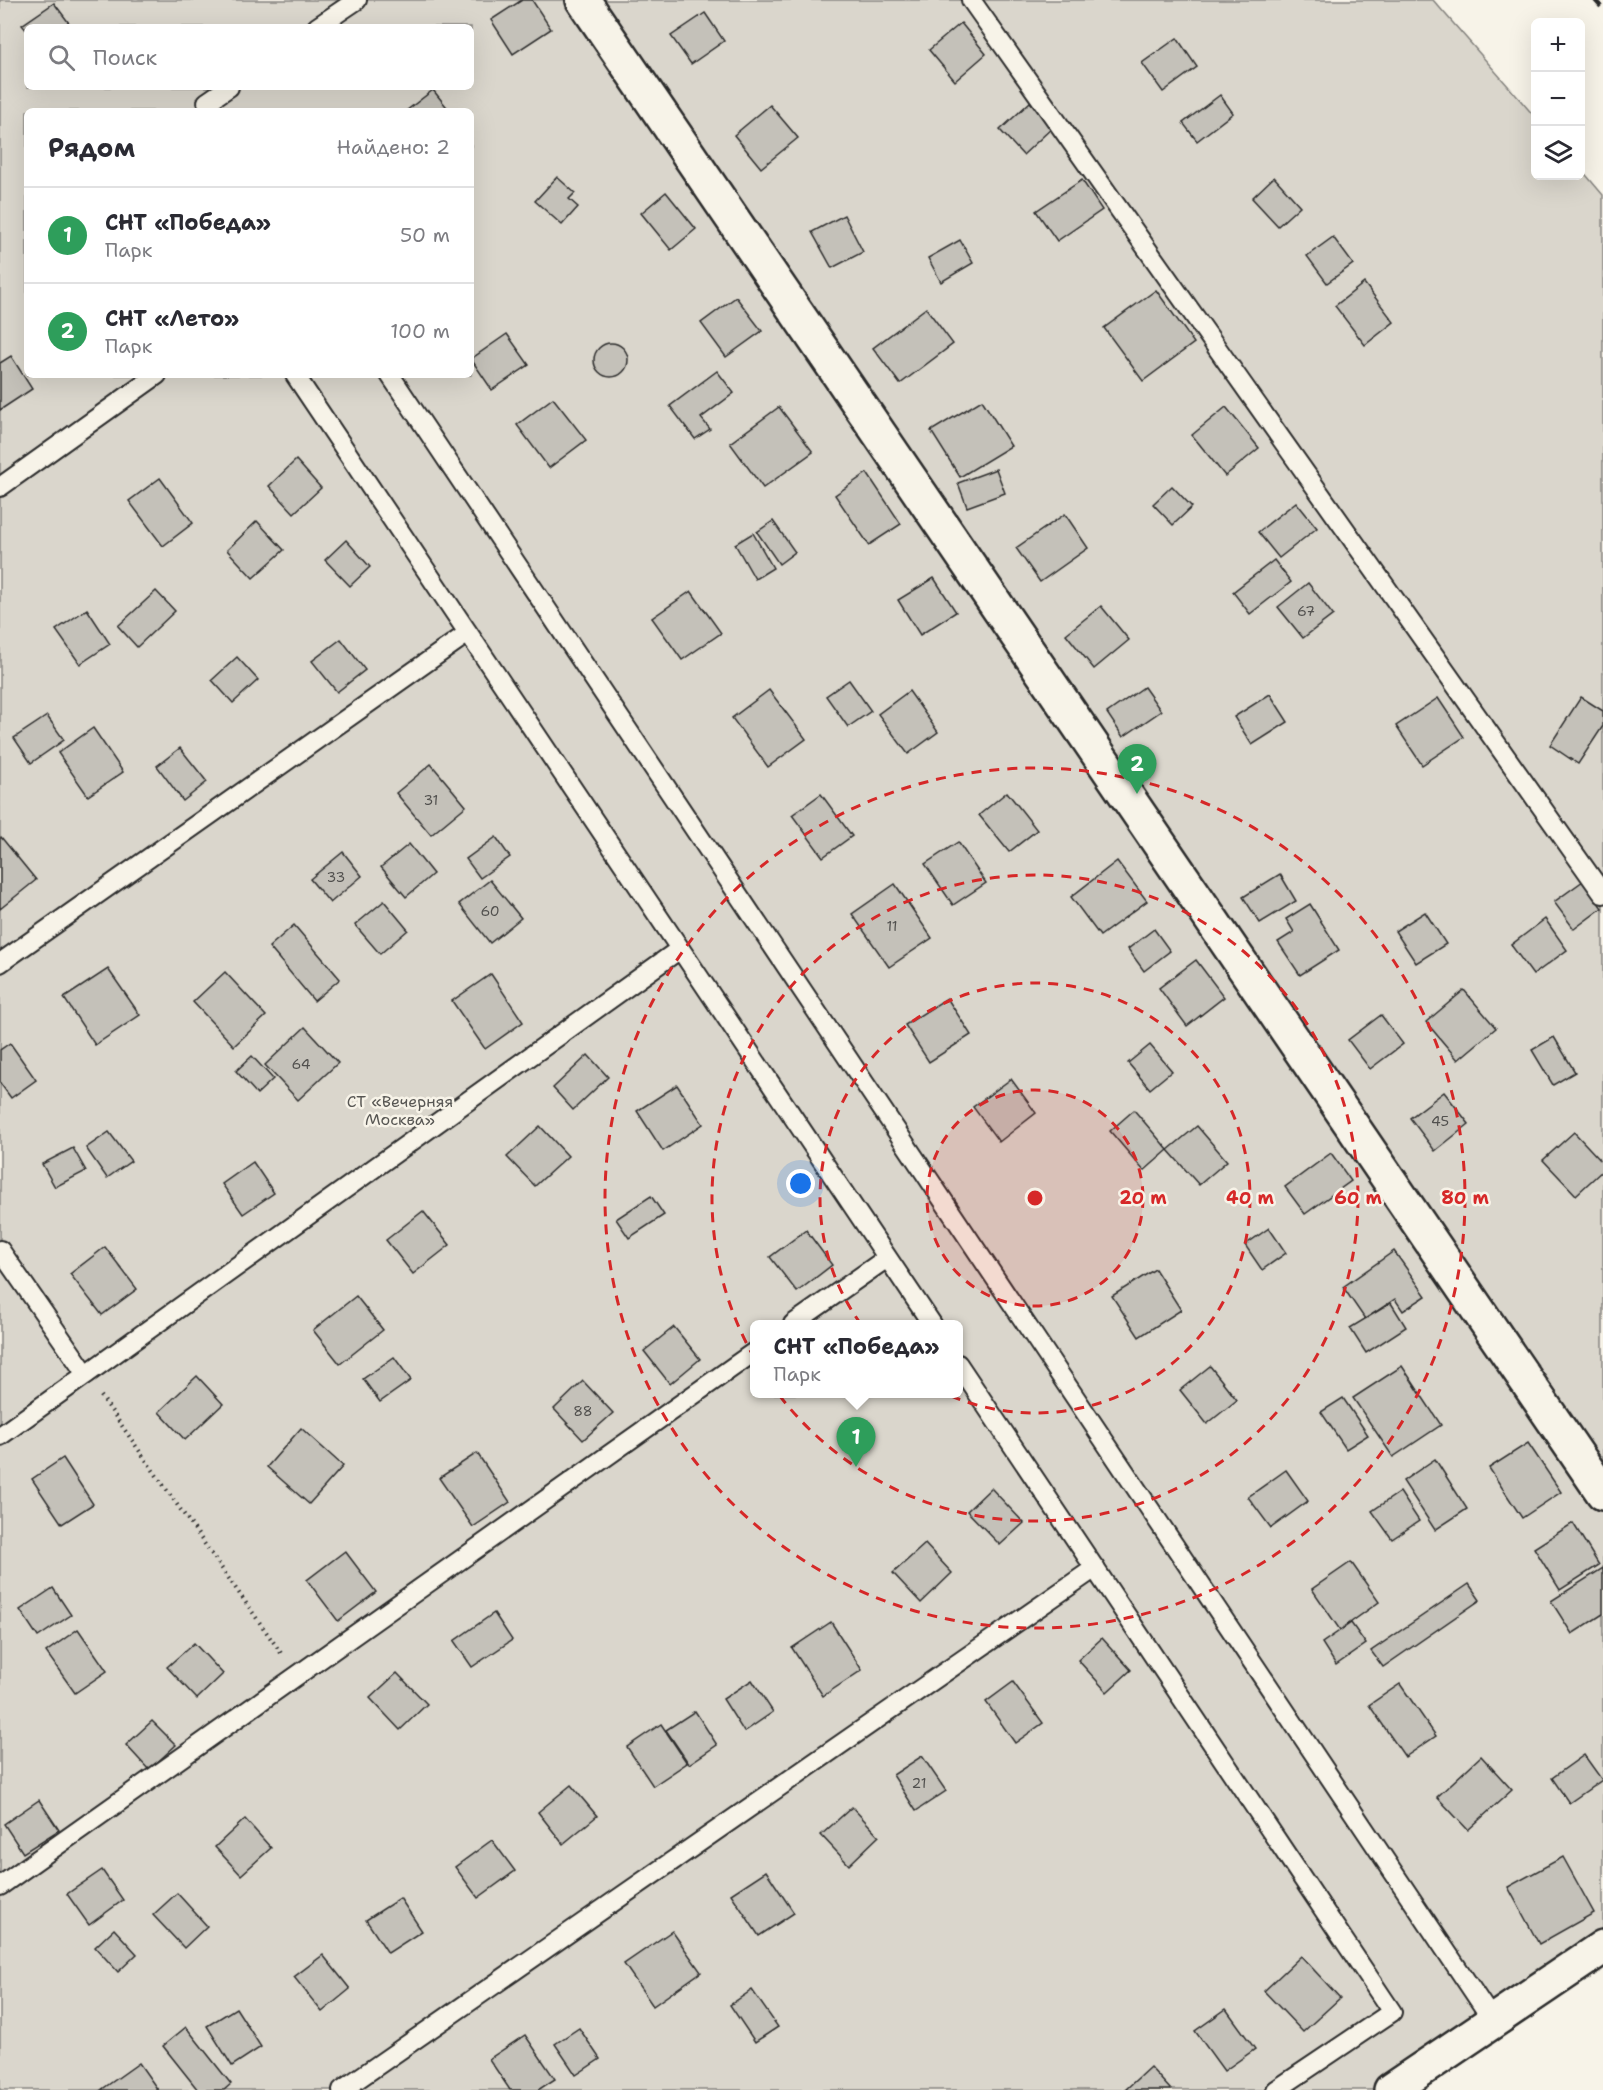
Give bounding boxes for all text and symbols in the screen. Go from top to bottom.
map controls [1531,18,1585,180]
button: + [1531,18,1585,72]
search box [24,24,474,90]
icon: search [45,41,78,74]
text: Поиск [93,43,157,72]
button: − [1531,72,1585,126]
button: layers [1531,126,1585,180]
text: Рядом [48,130,135,165]
text: Найдено: 2 [337,134,450,160]
text: СНТ «Победа» [105,208,271,237]
text: 1 [63,222,72,248]
text: 50 m [400,222,450,248]
text: Парк [105,237,152,263]
text: СНТ «Лето» [105,304,239,333]
text: 2 [61,318,75,344]
text: 100 m [390,318,450,344]
text: Парк [105,333,152,359]
house number: 67 [1297,602,1315,620]
pin: 2 [1118,744,1156,794]
house number: 31 [424,791,438,809]
house number: 33 [327,868,345,886]
house number: 60 [480,902,500,920]
house number: 11 [886,917,898,935]
house number: 64 [291,1055,311,1073]
park label: СТ «Вечерняя Москва» [347,1091,453,1130]
house number: 45 [1431,1112,1449,1130]
your location [786,1169,815,1198]
text: 20 m [1119,1186,1167,1210]
text: 40 m [1226,1186,1274,1210]
text: 60 m [1334,1186,1382,1210]
text: 80 m [1441,1186,1489,1210]
centre of rings [1025,1188,1045,1208]
popup [750,1320,963,1398]
text: СНТ «Победа» [774,1332,940,1361]
text: Парк [774,1361,821,1387]
house number: 88 [573,1402,593,1420]
pin: 1 [836,1418,876,1467]
house number: 21 [912,1774,926,1792]

